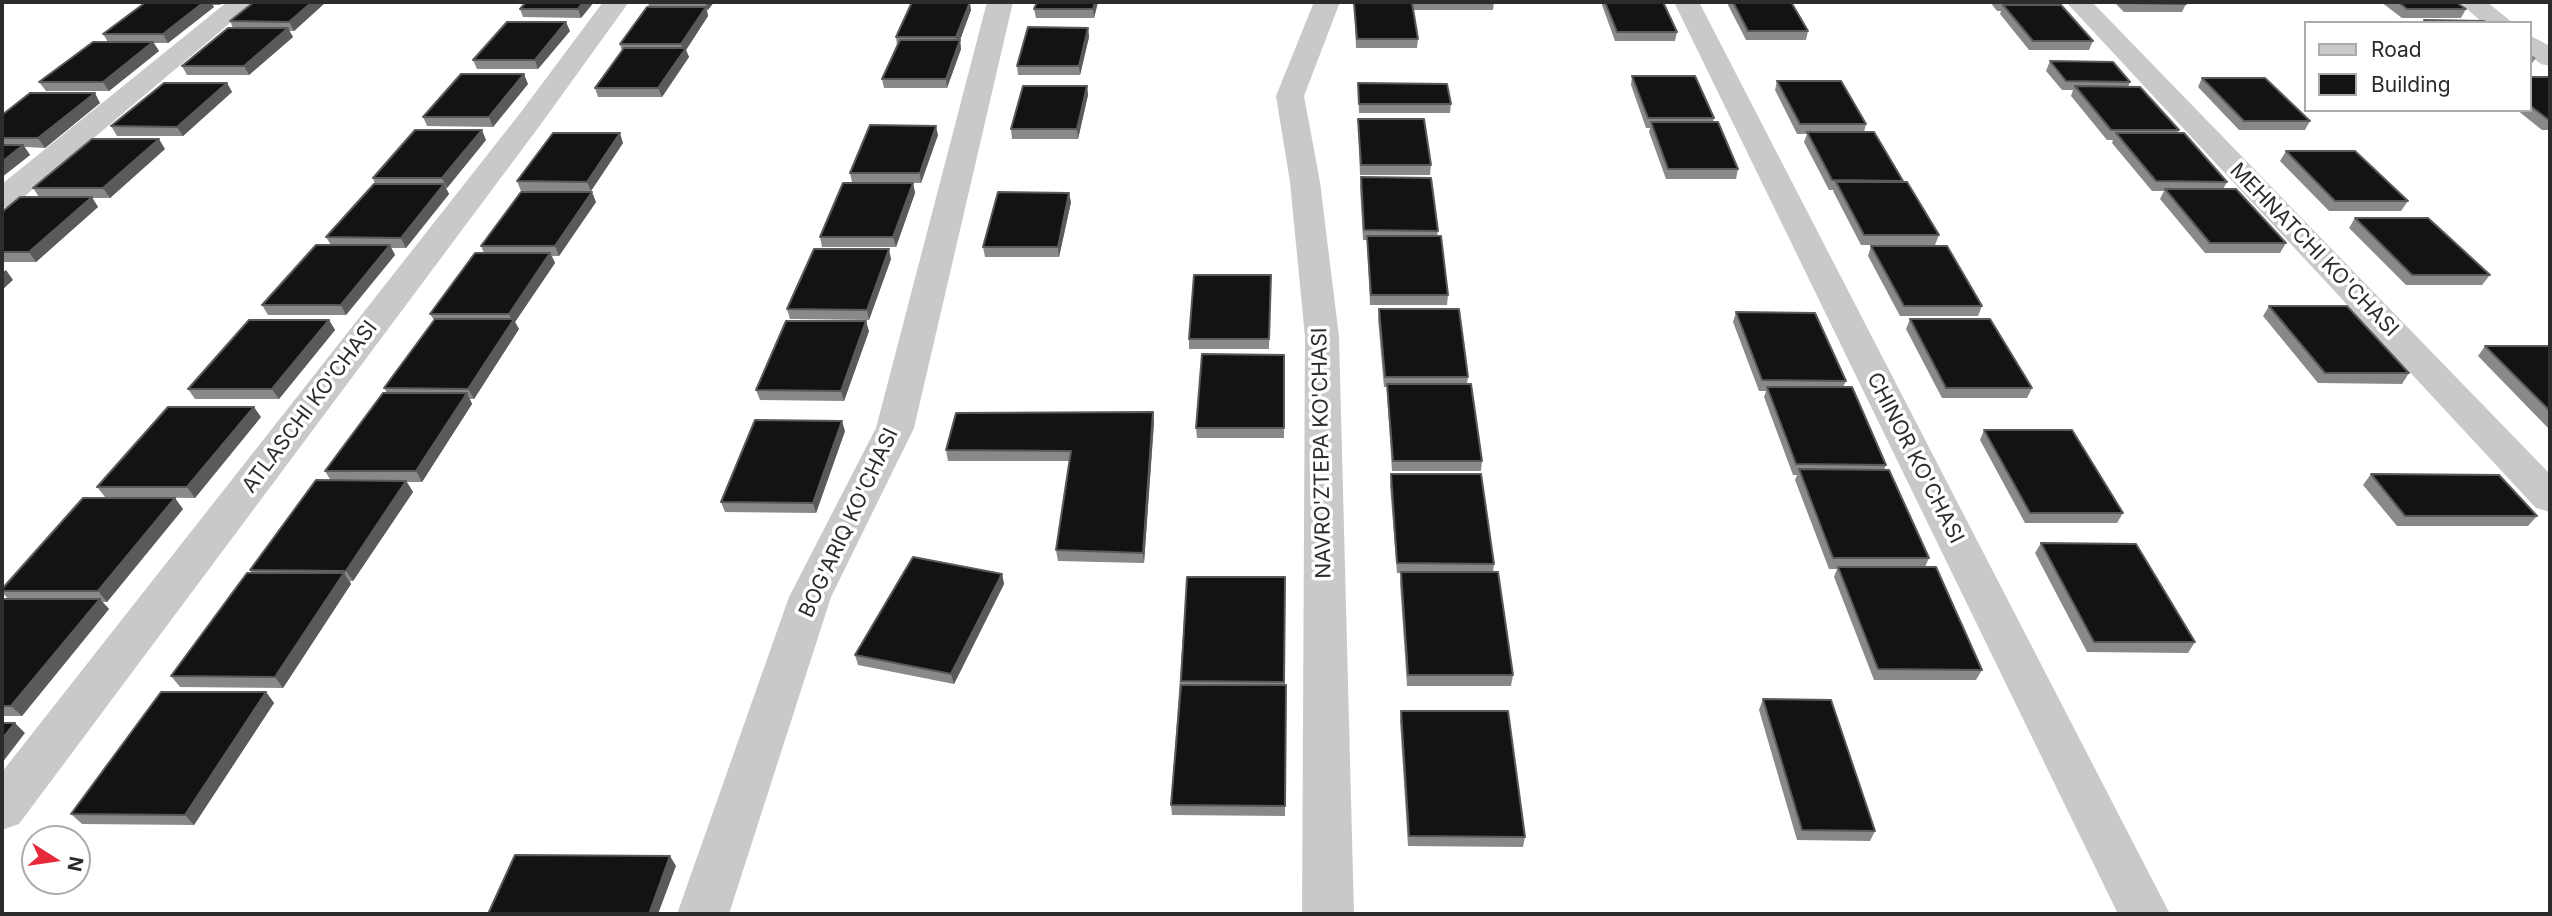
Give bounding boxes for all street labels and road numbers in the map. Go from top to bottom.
street label: MEHNATCHI KO'CHASI [2225,158,2403,342]
street label: ATLASCHI KO'CHASI [237,316,383,498]
street label: NAVRO'ZTEPA KO'CHASI [1307,327,1337,579]
street label: CHINOR KO'CHASI [1861,368,1969,548]
street label: BOG'ARIQ KO'CHASI [794,424,904,622]

